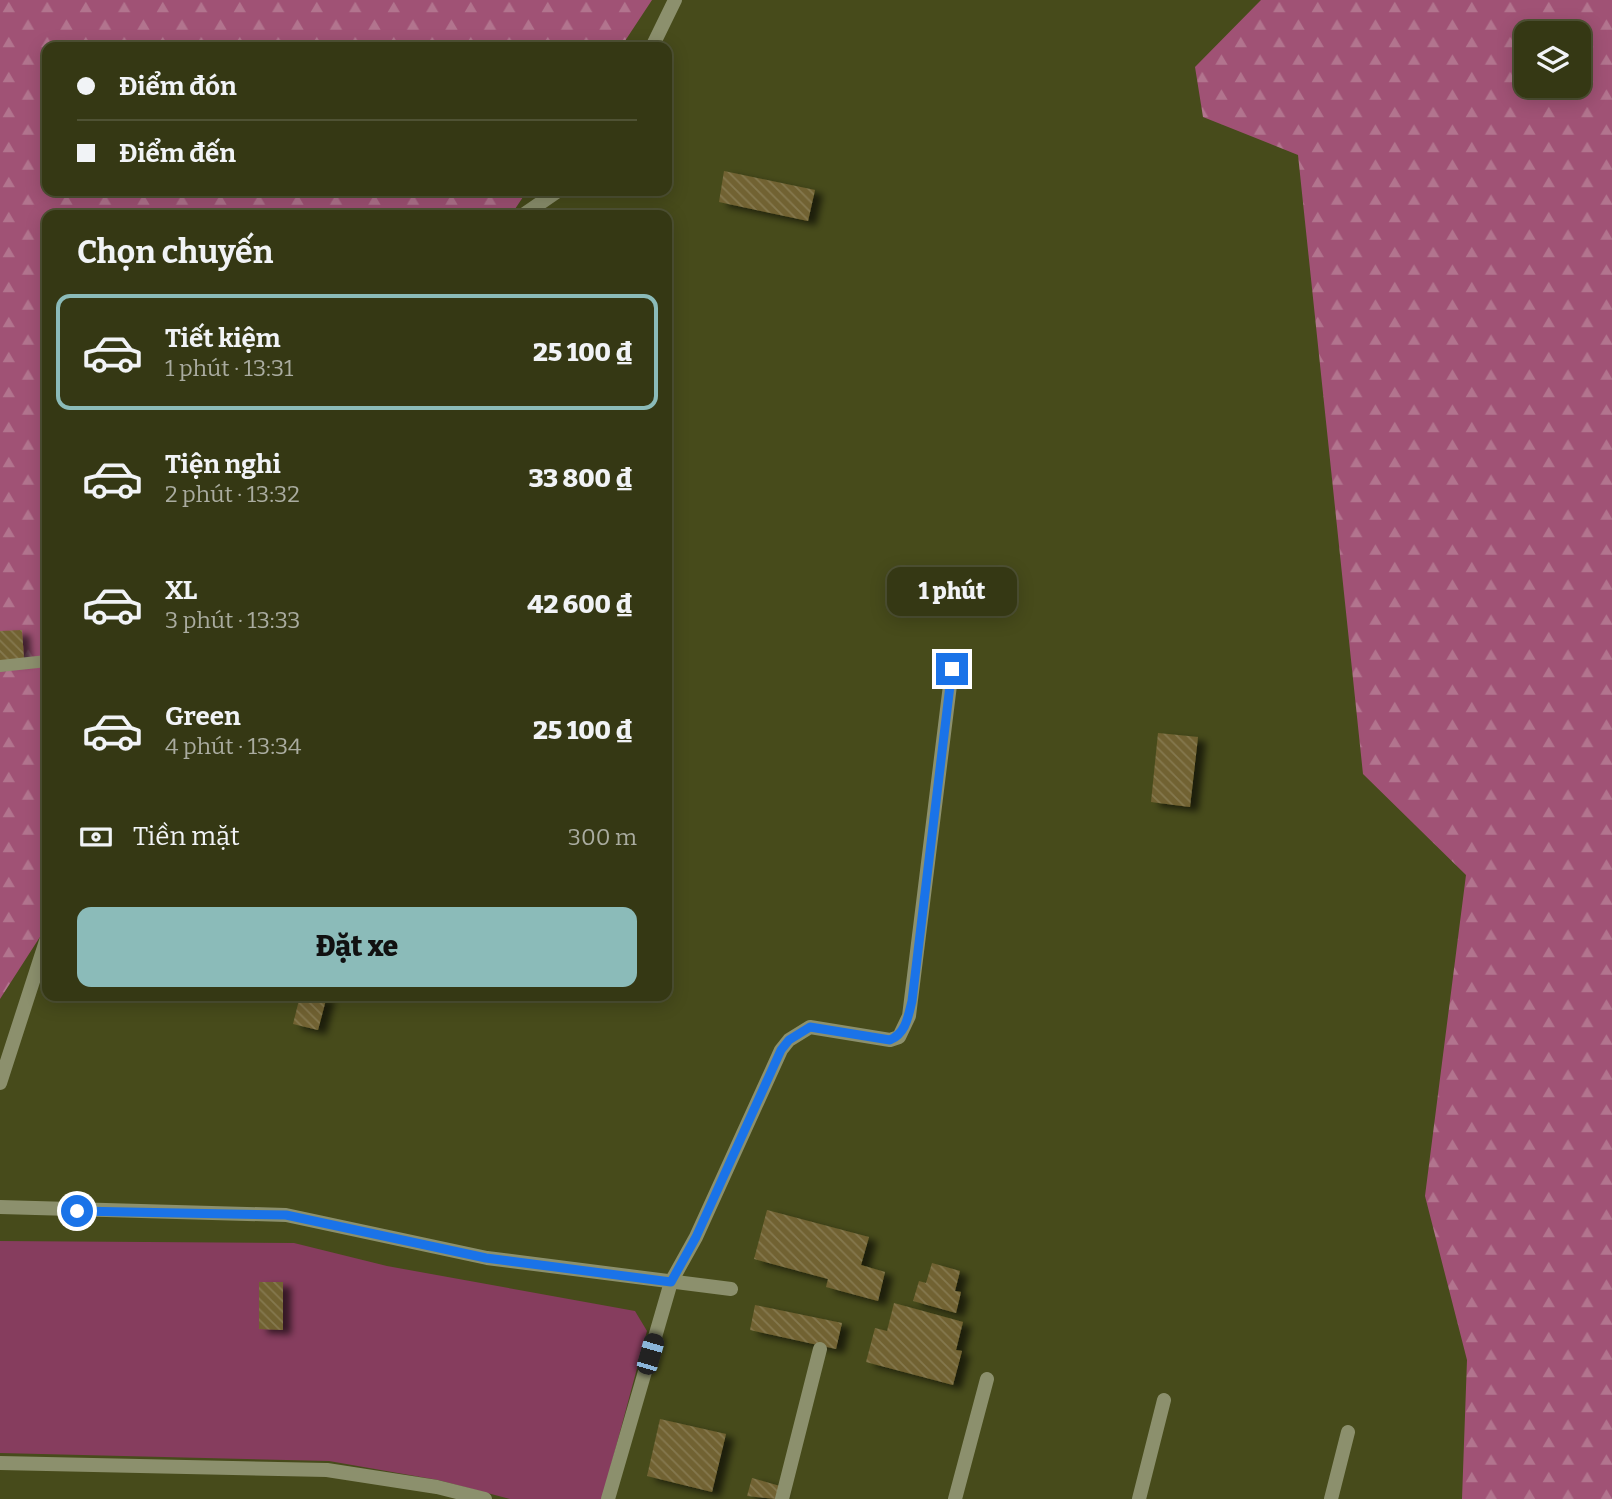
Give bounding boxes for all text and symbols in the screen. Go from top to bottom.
map controls [1514,21,1591,98]
button: layers [1514,21,1591,98]
text: Điểm đón [119,71,237,102]
text: Điểm đến [119,138,236,169]
text: Chọn chuyến [77,233,273,271]
icon: car [81,321,144,384]
text: Tiết kiệm [165,323,281,354]
text: 25 100 ₫ [533,337,633,368]
text: 1 phút · 13:31 [165,354,293,382]
icon: car [81,447,144,510]
text: Tiện nghi [165,449,281,480]
text: 33 800 ₫ [528,463,633,494]
text: 2 phút · 13:32 [165,480,300,508]
callout: 1 phút [887,568,1017,616]
icon: car [81,573,144,636]
text: XL [165,575,197,606]
text: 1 phút [919,577,986,605]
text: 42 600 ₫ [527,589,633,620]
text: 3 phút · 13:33 [165,606,300,634]
route end [936,653,968,685]
icon: car [81,699,144,762]
text: Green [165,701,241,732]
text: 25 100 ₫ [533,715,633,746]
text: 4 phút · 13:34 [165,732,302,760]
icon: cash [77,818,115,856]
text: Tiền mặt [133,821,240,852]
text: 300 m [568,823,637,851]
button: Đặt xe [77,907,637,987]
route start [61,1195,93,1227]
car [635,1331,666,1377]

